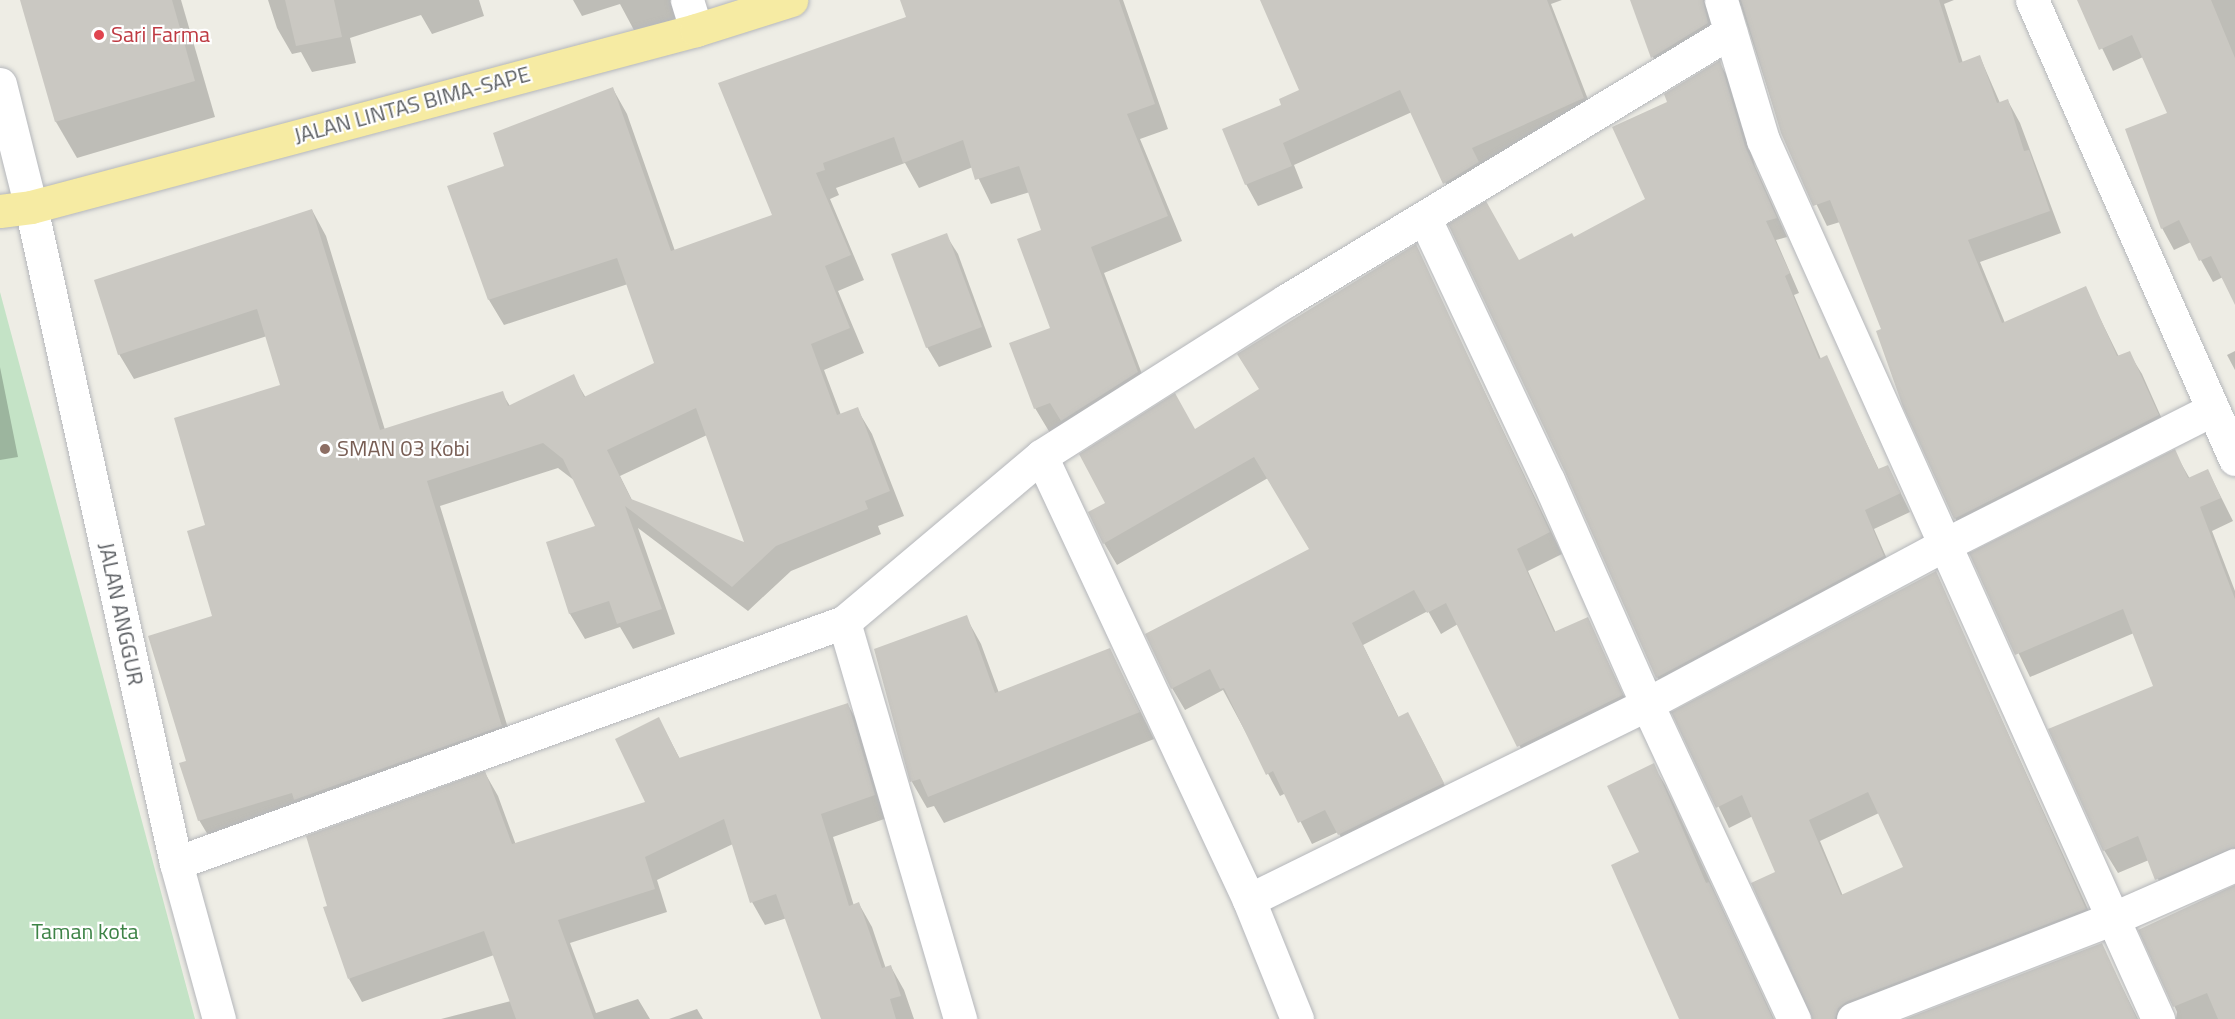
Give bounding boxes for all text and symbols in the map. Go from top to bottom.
place label: Sari Farma [111,22,210,48]
marker: Sari Farma [92,28,106,42]
street label: JALAN LINTAS BIMA-SAPE [291,61,533,149]
place label: SMAN 03 Kobi [337,436,470,462]
marker: SMAN 03 Kobi [318,442,332,456]
street label: JALAN ANGGUR [93,540,149,688]
park label: Taman kota [31,919,139,945]

